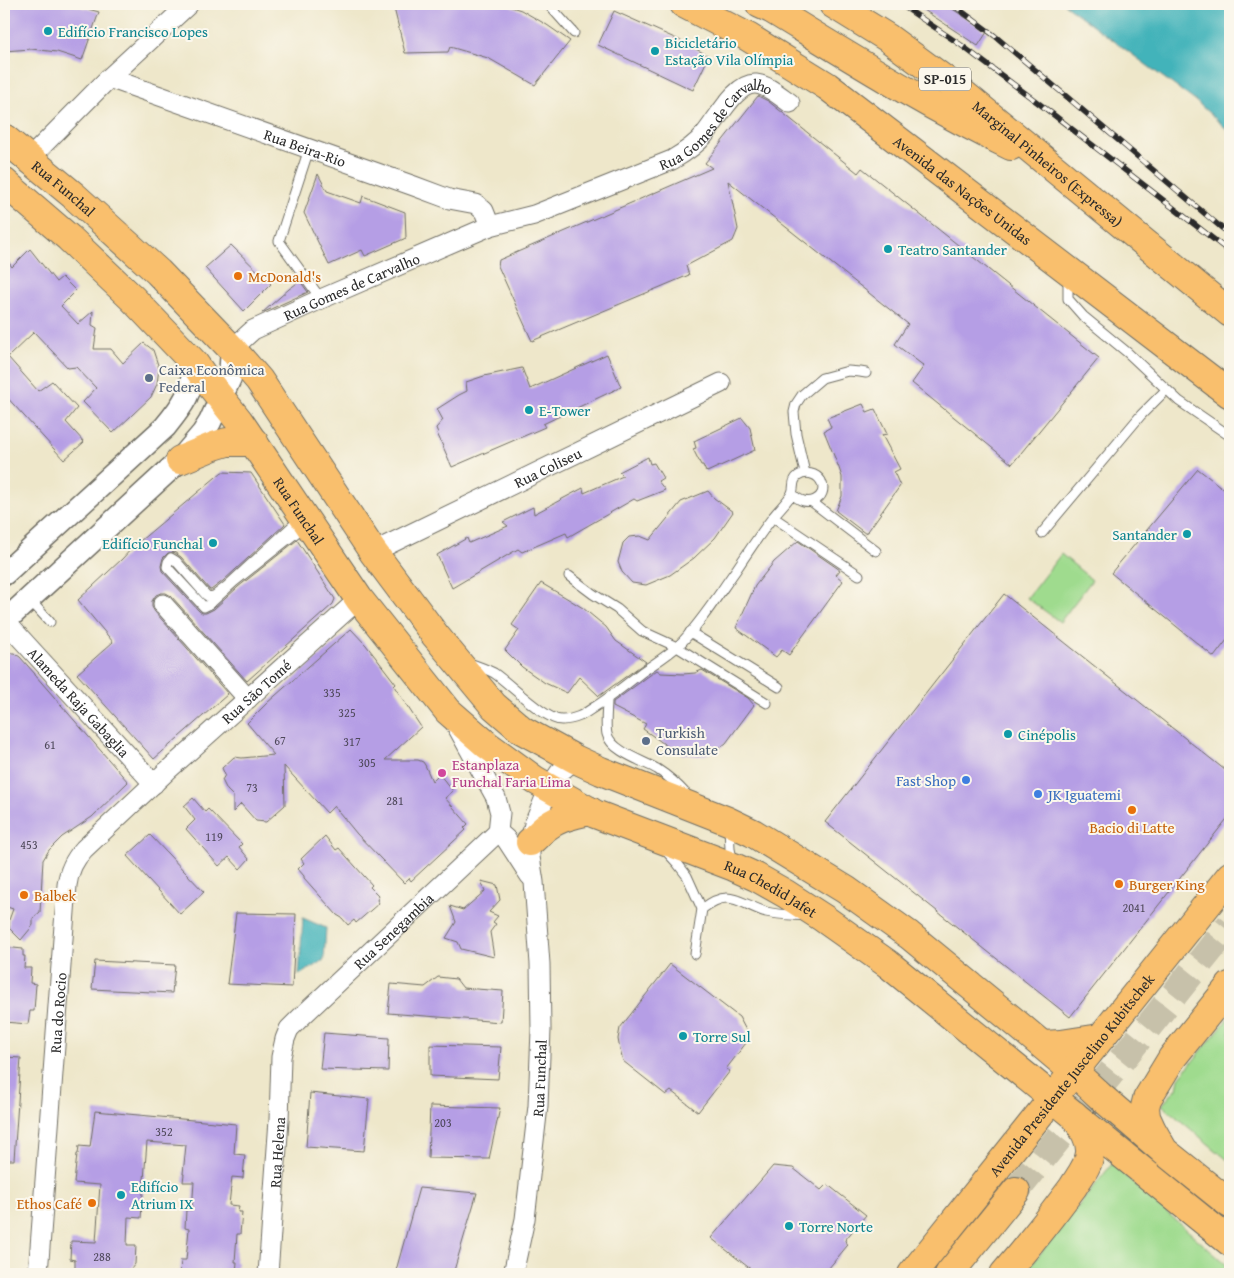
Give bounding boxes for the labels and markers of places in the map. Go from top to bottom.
place label: Edifício Francisco Lopes [58,21,208,42]
marker: Edifício Francisco Lopes [42,25,54,37]
place label: Bicicletário Estação Vila Olímpia [665,32,793,70]
marker: Bicicletário Estação Vila Olímpia [649,45,661,57]
place label: Teatro Santander [898,239,1007,260]
marker: Teatro Santander [882,243,894,255]
place label: McDonald's [248,266,321,287]
marker: McDonald's [232,270,244,282]
place label: Caixa Econômica Federal [159,359,265,397]
marker: Caixa Econômica Federal [143,372,155,384]
place label: E-Tower [539,400,591,421]
marker: E-Tower [523,404,535,416]
place label: Santander [1112,524,1177,545]
marker: Santander [1181,528,1193,540]
place label: Edifício Funchal [102,533,203,554]
marker: Edifício Funchal [207,537,219,549]
place label: Turkish Consulate [656,722,718,760]
place label: Cinépolis [1018,724,1076,745]
marker: Cinépolis [1002,728,1014,740]
marker: Turkish Consulate [640,735,652,747]
place label: Estanplaza Funchal Faria Lima [452,754,571,792]
marker: Estanplaza Funchal Faria Lima [436,767,448,779]
place label: Fast Shop [896,770,956,791]
marker: Fast Shop [960,774,972,786]
place label: JK Iguatemi [1046,784,1121,805]
marker: JK Iguatemi [1032,788,1044,800]
marker: Bacio di Latte [1126,804,1138,816]
place label: Bacio di Latte [1090,817,1174,838]
place label: Burger King [1129,874,1205,895]
marker: Burger King [1113,878,1125,890]
place label: Balbek [34,885,77,906]
marker: Balbek [18,889,30,901]
place label: Torre Sul [693,1026,751,1047]
marker: Torre Sul [677,1030,689,1042]
place label: Edifício Atrium IX [131,1176,194,1214]
marker: Edifício Atrium IX [115,1189,127,1201]
place label: Ethos Café [17,1193,82,1214]
marker: Ethos Café [86,1197,98,1209]
place label: Torre Norte [799,1216,873,1237]
marker: Torre Norte [783,1220,795,1232]

